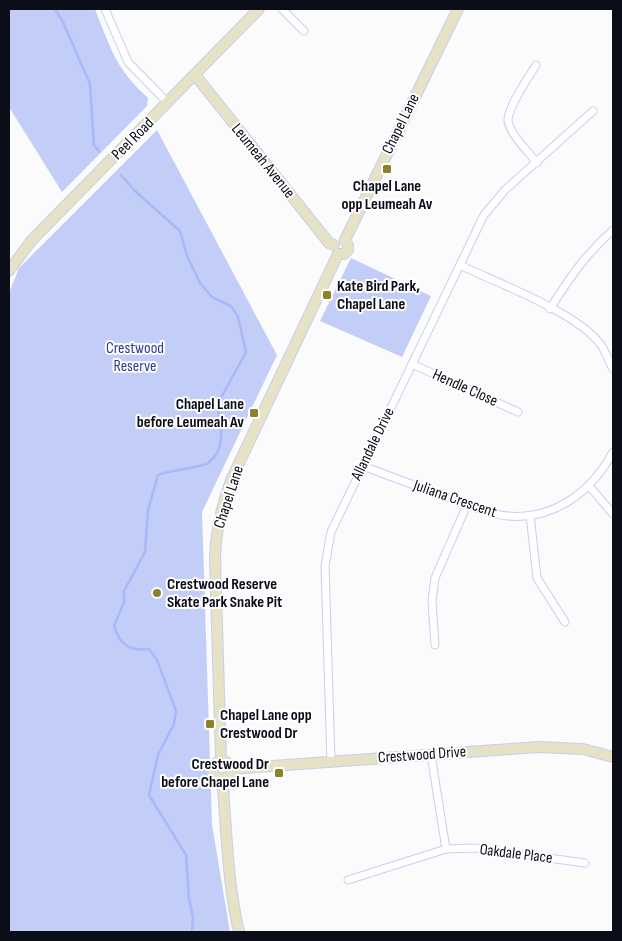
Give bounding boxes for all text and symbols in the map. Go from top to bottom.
street label: Chapel Lane [378,91,424,157]
street label: Peel Road [108,114,158,164]
street label: Leumeah Avenue [227,120,299,202]
marker: Chapel Lane opp Leumeah Av [381,163,393,175]
place label: Chapel Lane opp Leumeah Av [342,177,433,214]
place label: Kate Bird Park, Chapel Lane [337,277,420,314]
marker: Kate Bird Park, Chapel Lane [321,289,333,301]
park label: Crestwood Reserve [106,339,164,376]
street label: Hendle Close [429,365,501,411]
place label: Chapel Lane before Leumeah Av [137,395,244,432]
street label: Allandale Drive [347,404,399,484]
marker: Chapel Lane before Leumeah Av [248,407,260,419]
street label: Chapel Lane [210,463,248,531]
street label: Juliana Crescent [410,476,499,522]
place label: Crestwood Reserve Skate Park Snake Pit [167,575,282,612]
marker: Crestwood Reserve Skate Park Snake Pit [151,587,163,599]
place label: Chapel Lane opp Crestwood Dr [220,706,312,743]
marker: Chapel Lane opp Crestwood Dr [204,718,216,730]
street label: Crestwood Drive [377,742,467,768]
place label: Crestwood Dr before Chapel Lane [161,755,269,792]
marker: Crestwood Dr before Chapel Lane [273,767,285,779]
street label: Oakdale Place [479,840,553,868]

